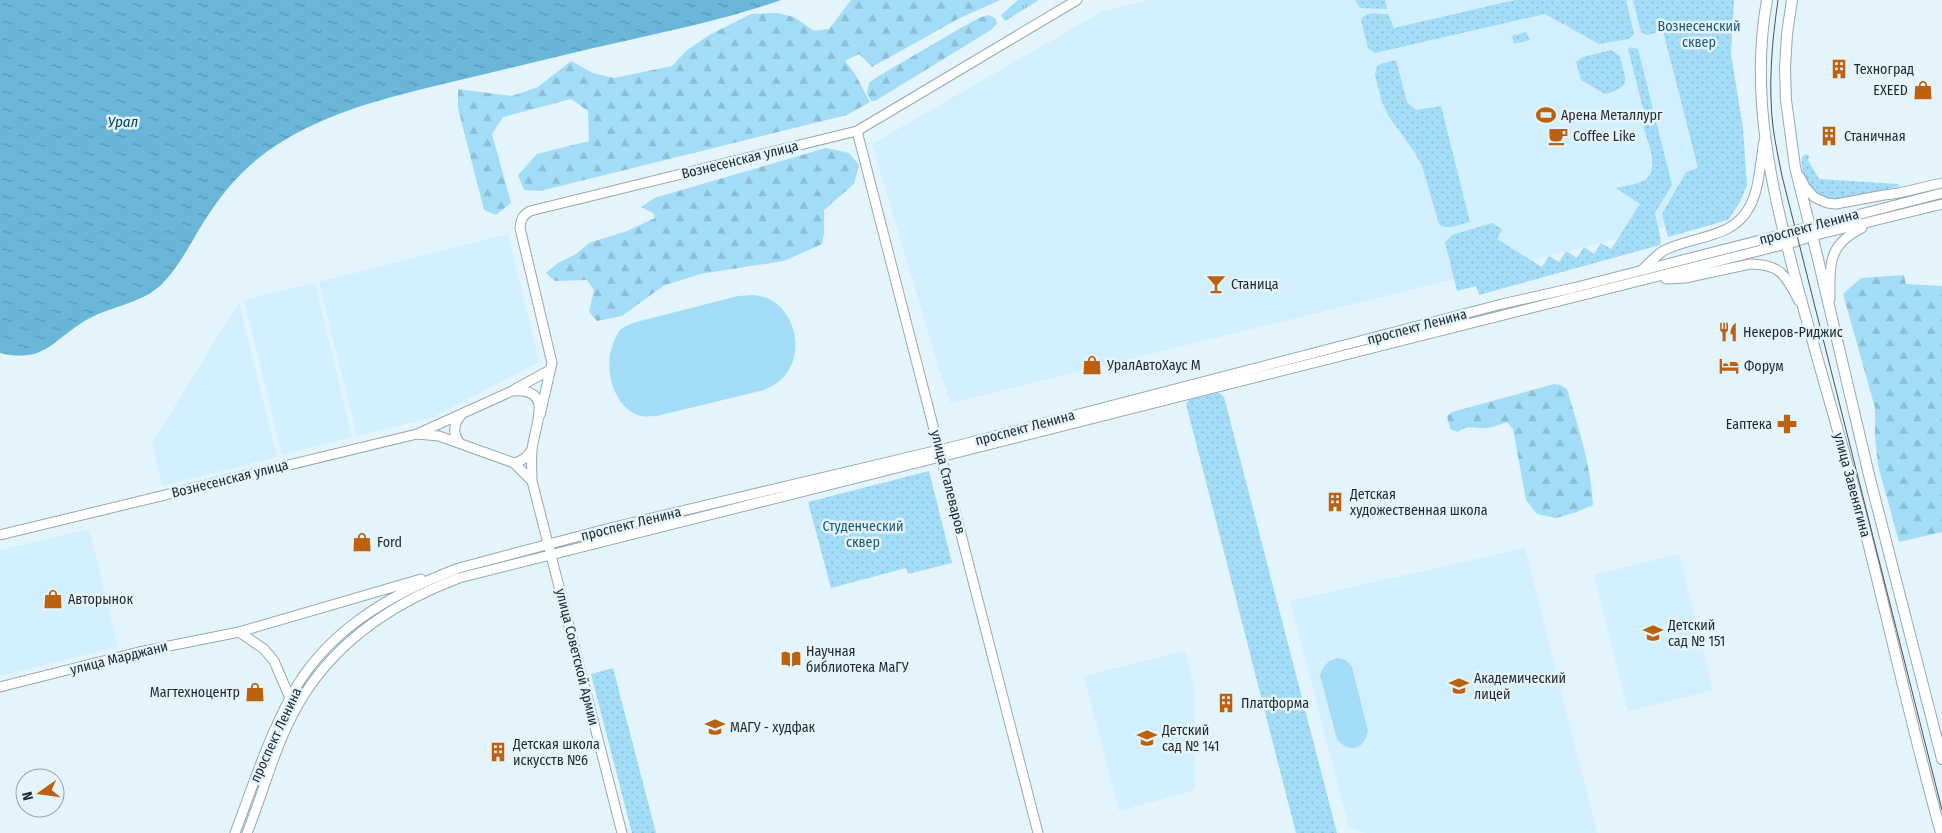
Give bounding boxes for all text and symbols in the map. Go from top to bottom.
park label: Вознесенский cквер [1658,18,1740,51]
building icon: Техноград [1828,58,1850,80]
place label: Техноград [1854,61,1914,78]
shop icon: EXEED [1912,79,1934,101]
place label: EXEED [1873,82,1908,99]
sports icon: Арена Металлург [1535,104,1557,126]
place label: Арена Металлург [1561,107,1663,124]
water label: Урал [108,113,139,131]
cafe icon: Coffee Like [1547,125,1569,147]
building icon: Станичная [1818,125,1840,147]
place label: Coffee Like [1573,128,1636,145]
place label: Станичная [1844,128,1906,145]
street label: Вознесенская улица [680,137,800,183]
street label: проспект Ленина [1757,205,1861,248]
bar icon: Станица [1205,273,1227,295]
place label: Станица [1231,276,1279,293]
street label: проспект Ленина [1365,305,1469,348]
restaurant icon: Некеров-Риджис [1717,321,1739,343]
place label: Некеров-Риджис [1743,324,1843,341]
shop icon: УралАвтоХаус М [1081,354,1103,376]
hotel icon: Форум [1718,355,1740,377]
place label: УралАвтоХаус М [1106,357,1201,374]
place label: Форум [1744,358,1784,375]
street label: проспект Ленина [973,406,1077,449]
pharmacy icon: Еаптека [1776,413,1798,435]
place label: Еаптека [1726,416,1772,433]
street label: улица Сталеваров [927,428,969,536]
street label: улица Завенягина [1830,431,1874,539]
street label: Вознесенская улица [170,456,290,502]
place label: Детская художественная школа [1349,486,1488,519]
building icon: Детская художественная школа [1324,491,1346,513]
street label: проспект Ленина [579,503,683,545]
park label: Студенческий сквер [822,518,904,551]
shop icon: Ford [351,531,373,553]
place label: Ford [377,534,402,551]
street label: улица Советской Армии [552,587,602,727]
shop icon: Авторынок [42,588,64,610]
place label: Авторынок [68,591,133,608]
place label: Детский сад № 151 [1667,617,1725,650]
school or university icon: Детский сад № 151 [1642,622,1664,644]
street label: улица Марджани [68,638,170,678]
place label: Научная библиотека МаГУ [806,643,909,676]
library icon: Научная библиотека МаГУ [780,648,802,670]
place label: Академический лицей [1474,670,1566,703]
school or university icon: Академический лицей [1448,675,1470,697]
shop icon: Магтехноцентр [244,681,266,703]
place label: Магтехноцентр [150,684,240,701]
street label: проспект Ленина [247,685,305,785]
building icon: Платформа [1215,692,1237,714]
place label: Платформа [1241,695,1309,712]
school or university icon: МАГУ - худфак [704,716,726,738]
place label: МАГУ - худфак [730,719,816,736]
place label: Детский сад № 141 [1161,722,1219,755]
school or university icon: Детский сад № 141 [1136,727,1158,749]
place label: Детская школа искусств №6 [512,736,600,769]
building icon: Детская школа искусств №6 [487,741,509,763]
north arrow [15,768,65,818]
text: N [19,790,37,802]

